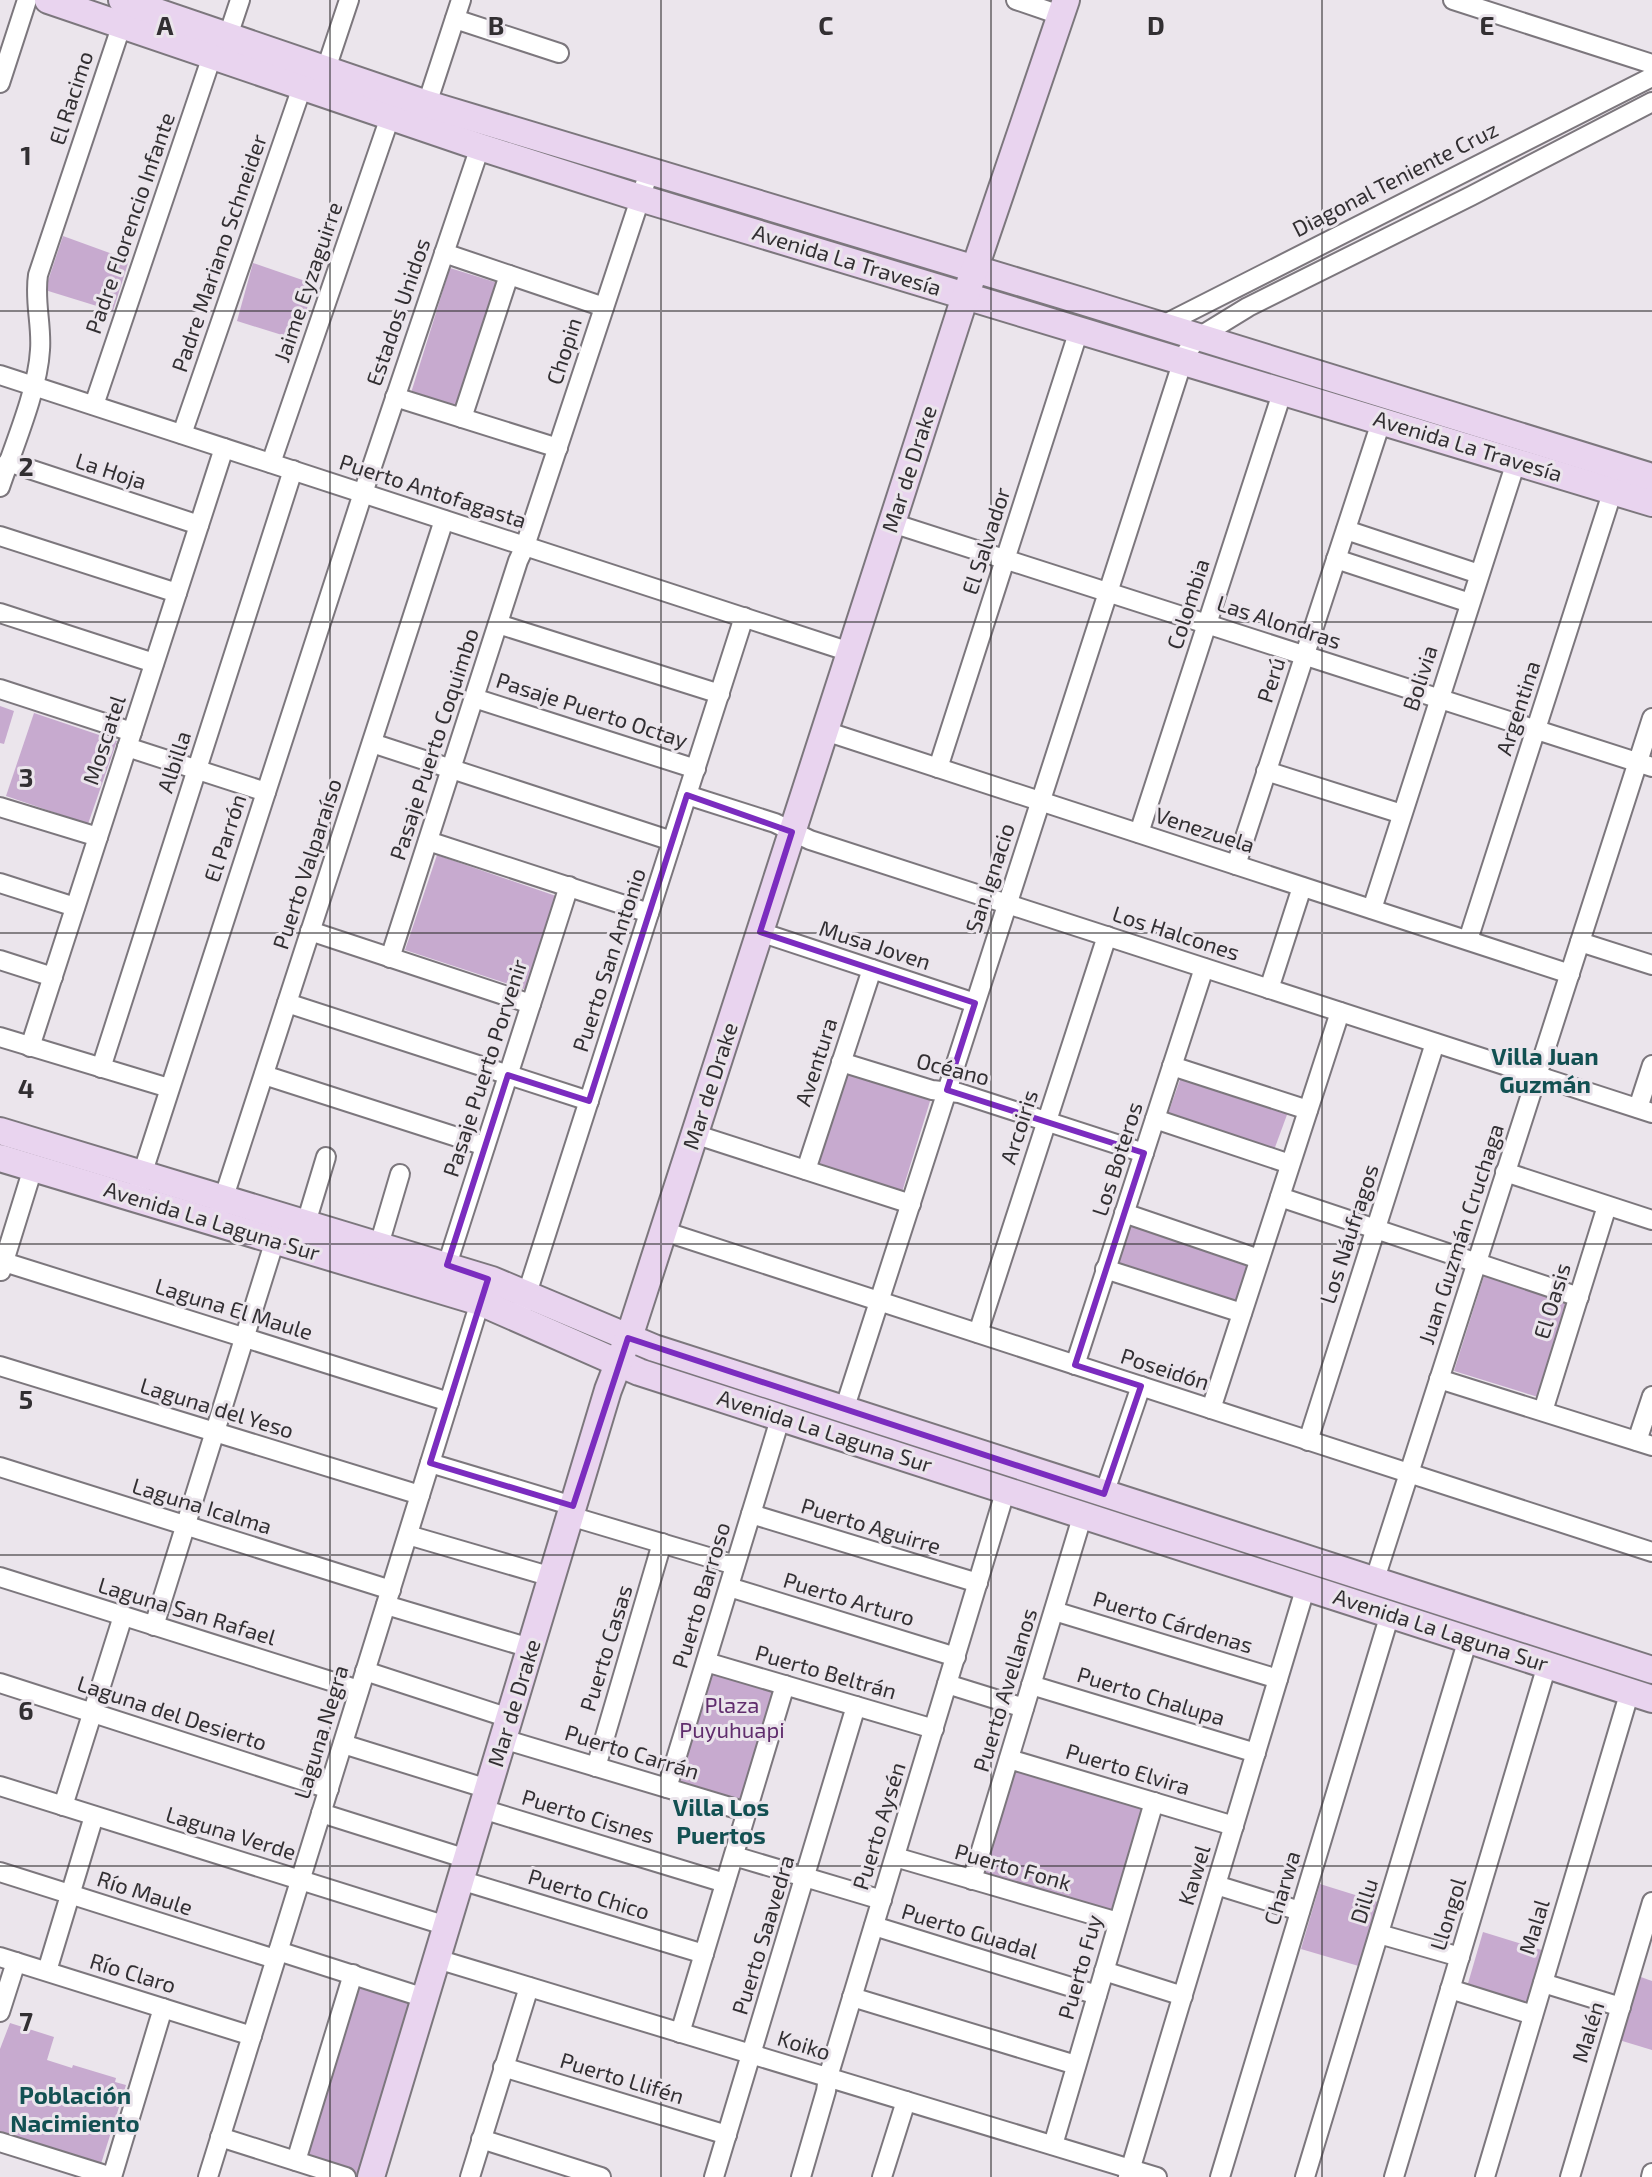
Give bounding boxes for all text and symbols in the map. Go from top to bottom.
text: A [157,9,174,40]
text: B [488,9,504,40]
text: C [818,9,834,40]
text: D [1147,9,1165,40]
text: E [1479,9,1495,40]
street label: El Racimo [43,48,97,148]
street label: Padre Florencio Infante [79,109,179,337]
street label: Diagonal Teniente Cruz [1287,115,1502,241]
street label: Padre Mariano Schneider [165,130,271,375]
text: 1 [20,139,32,170]
street label: Jaime Eyzaguirre [267,198,347,365]
street label: Avenida La Travesía [750,218,945,300]
street label: Estados Unidos [360,234,434,389]
street label: Chopin [540,314,586,387]
street label: Mar de Drake [875,402,941,536]
street label: Avenida La Travesía [1371,404,1566,486]
street label: La Hoja [72,446,150,495]
street label: Puerto Antofagasta [337,448,530,533]
text: 2 [18,450,34,481]
street label: El Salvador [955,484,1015,598]
street label: Colombia [1160,555,1214,652]
street label: Las Alondras [1214,589,1345,653]
street label: Pasaje Puerto Coquimbo [383,624,484,863]
street label: Bolivia [1396,642,1442,714]
street label: Perú [1251,654,1290,706]
street label: Argentina [1490,657,1545,758]
street label: Pasaje Puerto Octay [493,666,692,753]
street label: Moscatel [76,691,130,788]
street label: Albilla [151,728,195,796]
text: 3 [19,761,33,792]
street label: Puerto Valparaíso [266,775,346,952]
street label: El Parrón [198,790,250,885]
street label: Venezuela [1152,801,1258,857]
street label: San Ignacio [959,820,1019,936]
street label: Puerto San Antonio [566,865,650,1055]
street label: Los Halcones [1110,899,1243,965]
street label: Musa Joven [816,914,934,974]
street label: Pasaje Puerto Porvenir [437,956,532,1180]
street label: Aventura [789,1014,842,1109]
street label: Mar de Drake [676,1019,742,1153]
district label: Villa Juan Guzmán [1491,1041,1599,1098]
street label: Océano [914,1046,993,1090]
text: 4 [18,1072,34,1103]
street label: Arcoiris [994,1086,1042,1167]
street label: Los Boteros [1085,1098,1147,1219]
street label: Juan Guzmán Cruchaga [1412,1120,1508,1347]
street label: Los Náufragos [1313,1161,1383,1307]
street label: Avenida La Laguna Sur [101,1175,324,1265]
street label: El Oasis [1527,1260,1575,1342]
street label: Laguna El Maule [152,1272,316,1344]
street label: Poseidón [1118,1342,1213,1395]
street label: Laguna del Yeso [137,1371,297,1443]
text: 5 [19,1383,33,1414]
street label: Avenida La Laguna Sur [715,1383,936,1477]
street label: Laguna Icalma [129,1471,275,1539]
street label: Puerto Aguirre [798,1491,944,1559]
street label: Puerto Barroso [666,1519,735,1671]
street label: Puerto Arturo [781,1566,918,1630]
street label: Laguna San Rafael [95,1571,280,1650]
street label: Puerto Casas [573,1581,637,1714]
street label: Avenida La Laguna Sur [1331,1582,1552,1676]
street label: Puerto Cárdenas [1090,1584,1256,1658]
street label: Puerto Avellanos [967,1605,1041,1775]
street label: Mar de Drake [481,1636,545,1770]
street label: Puerto Beltrán [753,1638,900,1704]
street label: Puerto Chalupa [1074,1660,1228,1730]
street label: Laguna Negra [287,1662,353,1802]
street label: Laguna del Desierto [74,1669,270,1755]
park label: Plaza Puyuhuapi [679,1691,785,1742]
text: 6 [18,1694,34,1725]
street label: Puerto Carrán [562,1718,703,1784]
street label: Puerto Elvira [1063,1737,1193,1799]
street label: Puerto Aysén [846,1759,910,1893]
street label: Puerto Cisnes [519,1783,658,1847]
district label: Villa Los Puertos [673,1792,769,1849]
street label: Laguna Verde [163,1800,300,1864]
street label: Puerto Fonk [952,1837,1075,1895]
street label: Kawel [1172,1841,1215,1908]
street label: Charwa [1257,1847,1305,1928]
street label: Puerto Saavedra [725,1852,799,2018]
street label: Puerto Chico [525,1862,653,1924]
street label: Río Maule [94,1864,196,1920]
street label: Llongol [1424,1874,1470,1953]
street label: Dillu [1344,1875,1382,1926]
street label: Malal [1512,1895,1554,1958]
street label: Puerto Guadal [899,1897,1042,1963]
street label: Puerto Fuy [1052,1911,1106,2022]
street label: Río Claro [87,1947,179,1997]
street label: Malén [1565,1998,1609,2065]
text: 7 [19,2005,33,2036]
street label: Koiko [775,2024,834,2064]
street label: Puerto Llifén [557,2046,687,2108]
district label: Población Nacimiento [10,2080,140,2137]

